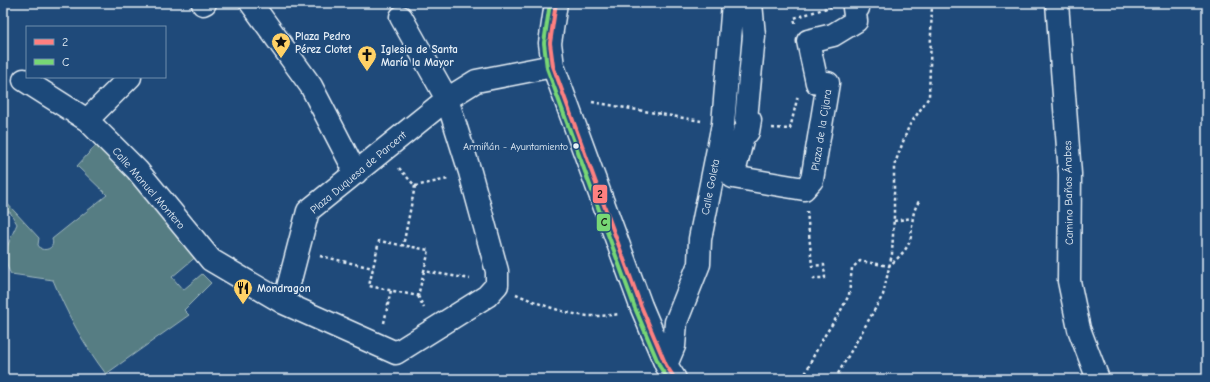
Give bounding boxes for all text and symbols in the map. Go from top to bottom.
legend [26,26,166,78]
place label: Plaza Pedro Pérez Clotet [295,30,352,56]
place icon: Plaza Pedro Pérez Clotet [270,31,292,59]
text: 2 [62,35,68,49]
place label: Iglesia de Santa María la Mayor [381,43,458,69]
church icon: Iglesia de Santa María la Mayor [356,44,378,72]
text: C [62,55,69,69]
street label: Plaza de la Cijara [809,88,834,172]
street label: Plaza Duquesa de Parcent [307,128,410,217]
street label: Camino Baños Árabes [1060,140,1076,245]
place label: Armiñán - Ayuntamiento [463,141,568,153]
marker: Armiñán - Ayuntamiento [571,141,581,151]
street label: Calle Manuel Montero [110,145,188,232]
street label: Calle Goleta [699,158,722,216]
line badge: 2 [592,184,608,204]
text: 2 [597,188,603,201]
line badge: C [596,213,611,232]
text: C [601,216,608,229]
restaurant icon: Mondragon [232,277,254,305]
place label: Mondragon [257,282,311,295]

